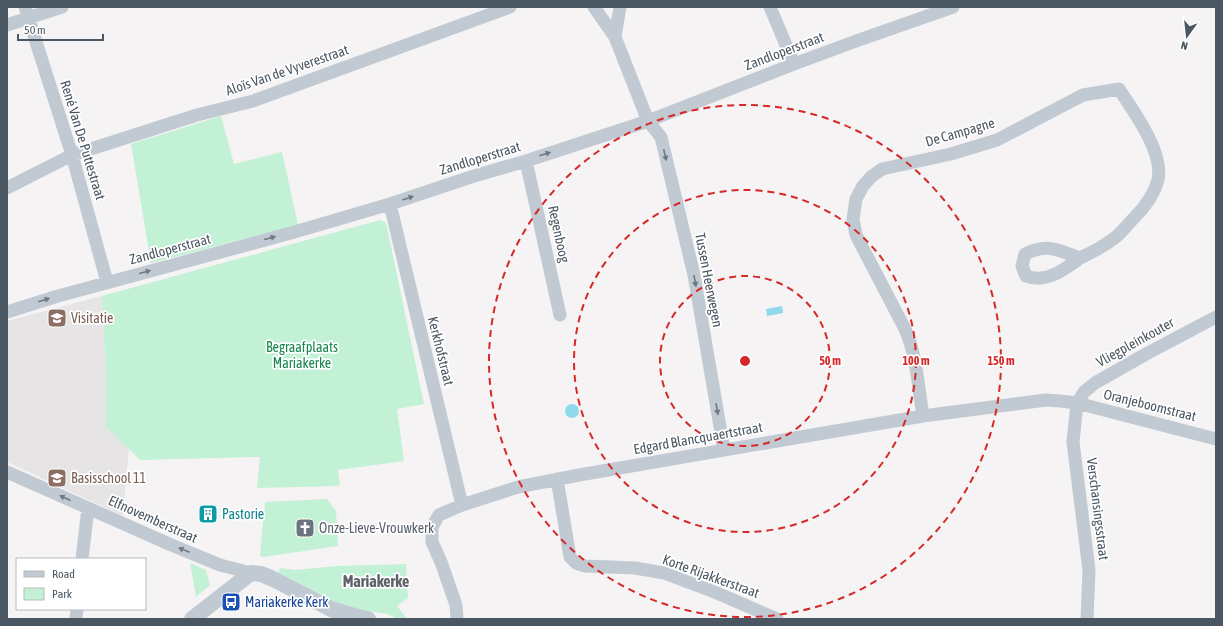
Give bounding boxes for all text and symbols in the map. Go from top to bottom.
scale bar [18,16,103,42]
north arrow [1167,16,1207,56]
text: 50 m [24,23,46,37]
street label: Zandloperstraat [742,29,826,73]
text: N [1180,39,1189,52]
street label: Aloïs Van de Vyverestraat [224,41,350,99]
street label: René Van De Puttestraat [57,78,109,202]
street label: De Campagne [924,114,996,150]
street label: Zandloperstraat [438,138,522,178]
one-way arrow [663,149,669,161]
one-way arrow [540,151,552,157]
one-way arrow [403,195,415,201]
street label: Regenboog [545,204,573,264]
street label: Zandloperstraat [128,230,212,268]
street label: Tussen Heerwegen [692,232,726,328]
one-way arrow [264,235,276,241]
one-way arrow [139,269,151,275]
one-way arrow [692,275,698,287]
one-way arrow [39,297,51,303]
school or university icon: Visitatie [46,307,68,329]
place label: Visitatie [71,310,113,326]
street label: Vliegpleinkouter [1093,314,1177,370]
street label: Kerkhofstraat [425,315,457,387]
park label: Begraafplaats Mariakerke [266,339,338,371]
centre of rings [738,354,752,368]
text: 50 m [819,354,841,368]
text: 100 m [902,354,930,368]
text: 150 m [987,354,1015,368]
street label: Oranjeboomstraat [1102,386,1198,424]
one-way arrow [714,403,720,416]
street label: Edgard Blancquaertstraat [632,419,764,457]
street label: Verschansingsstraat [1084,457,1112,561]
school or university icon: Basisschool 11 [46,467,68,489]
place label: Basisschool 11 [71,470,146,486]
street label: Elfnovemberstraat [106,492,200,546]
one-way arrow [59,495,70,501]
building icon: Pastorie [197,503,219,525]
place label: Pastorie [222,506,264,522]
church icon: Onze-Lieve-Vrouwkerk [294,517,316,539]
place label: Onze-Lieve-Vrouwkerk [319,520,434,536]
one-way arrow [178,547,189,553]
street label: Korte Rijakkerstraat [660,551,762,601]
legend [16,558,146,610]
text: Road [52,567,75,581]
district label: Mariakerke [343,572,409,590]
text: Park [52,587,73,601]
bus stop icon: Mariakerke Kerk [220,591,242,613]
place label: Mariakerke Kerk [245,594,329,610]

